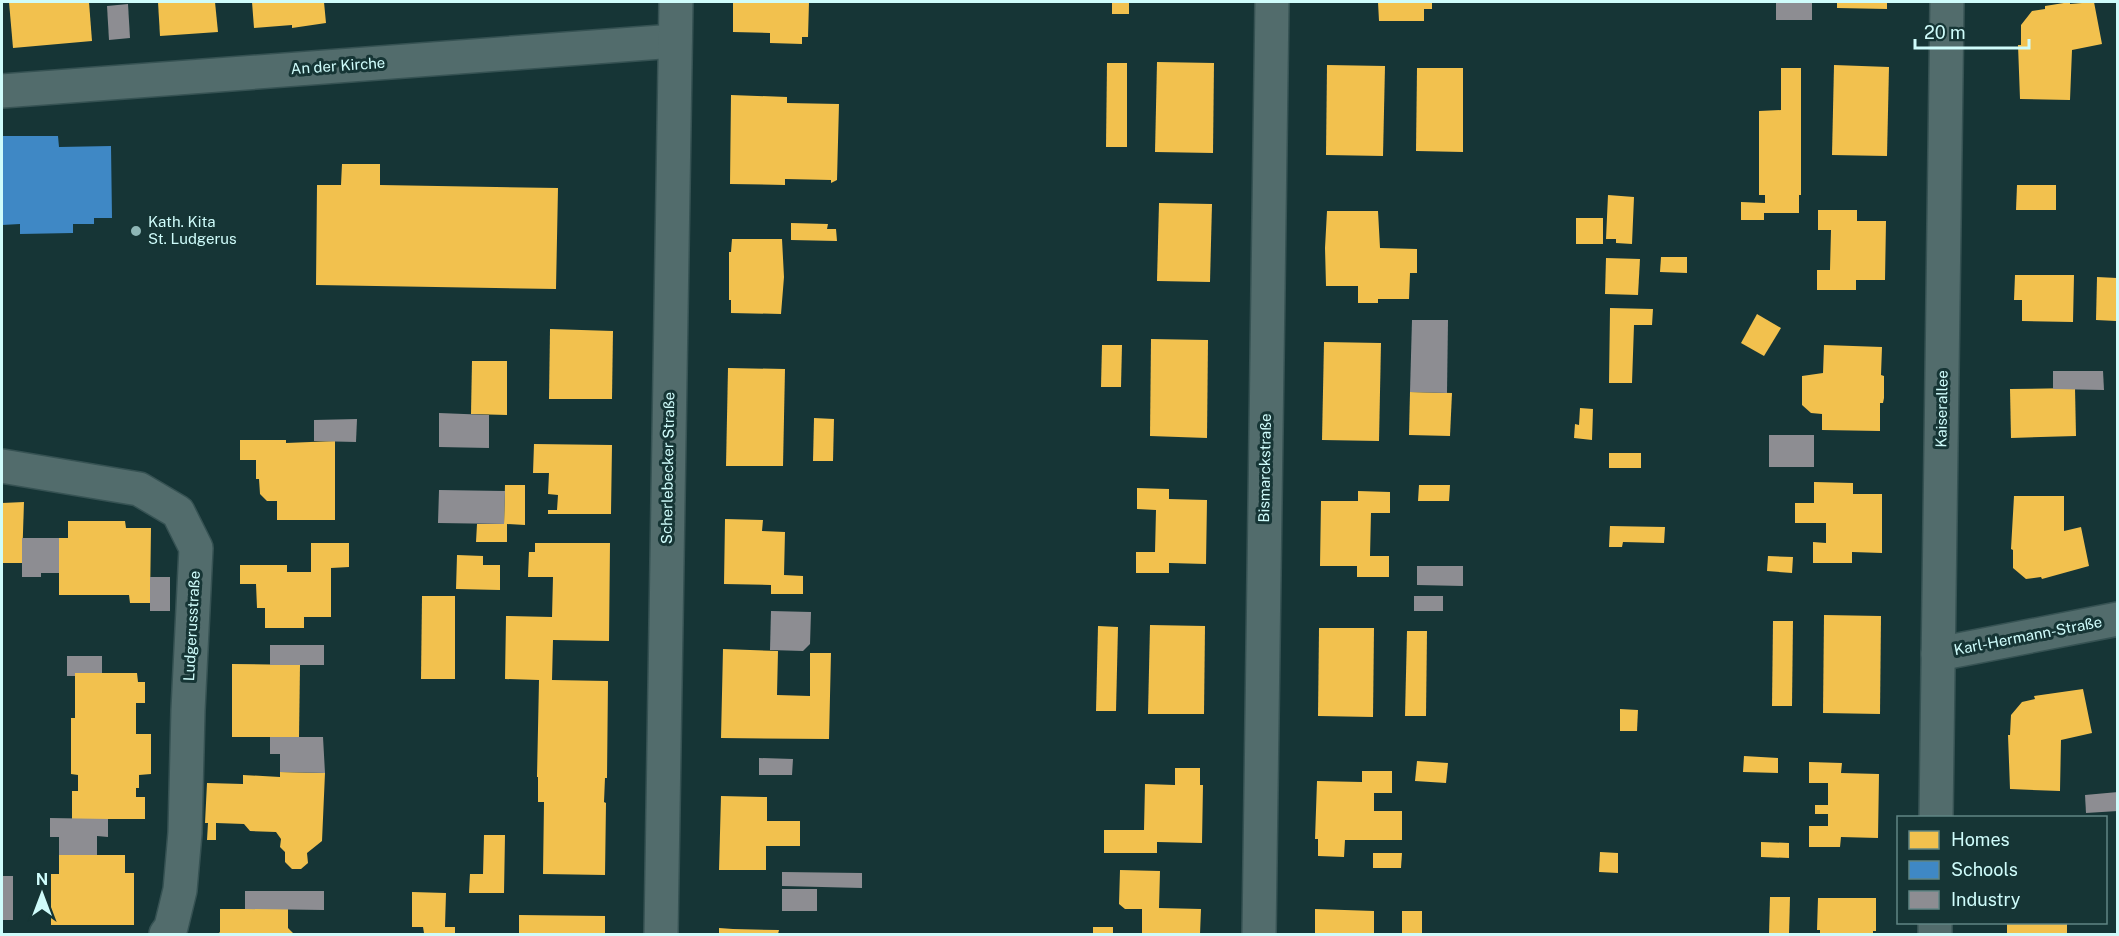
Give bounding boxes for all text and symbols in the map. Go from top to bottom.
scale bar [1915,12,2029,50]
text: 20 m [1924,22,1966,43]
street label: An der Kirche [290,54,386,77]
place label: Kath. Kita St. Ludgerus [148,213,237,247]
marker: Kath. Kita St. Ludgerus [129,224,143,238]
street label: Kaiserallee [1932,370,1951,448]
street label: Scherlebecker Straße [658,392,677,544]
street label: Bismarckstraße [1255,413,1274,523]
street label: Ludgerusstraße [180,570,203,682]
street label: Karl-Hermann-Straße [1952,613,2103,658]
legend [1897,816,2107,924]
text: Homes [1951,829,2010,850]
text: Schools [1951,859,2018,880]
north arrow [12,864,72,924]
text: N [36,870,48,889]
text: Industry [1951,889,2021,910]

